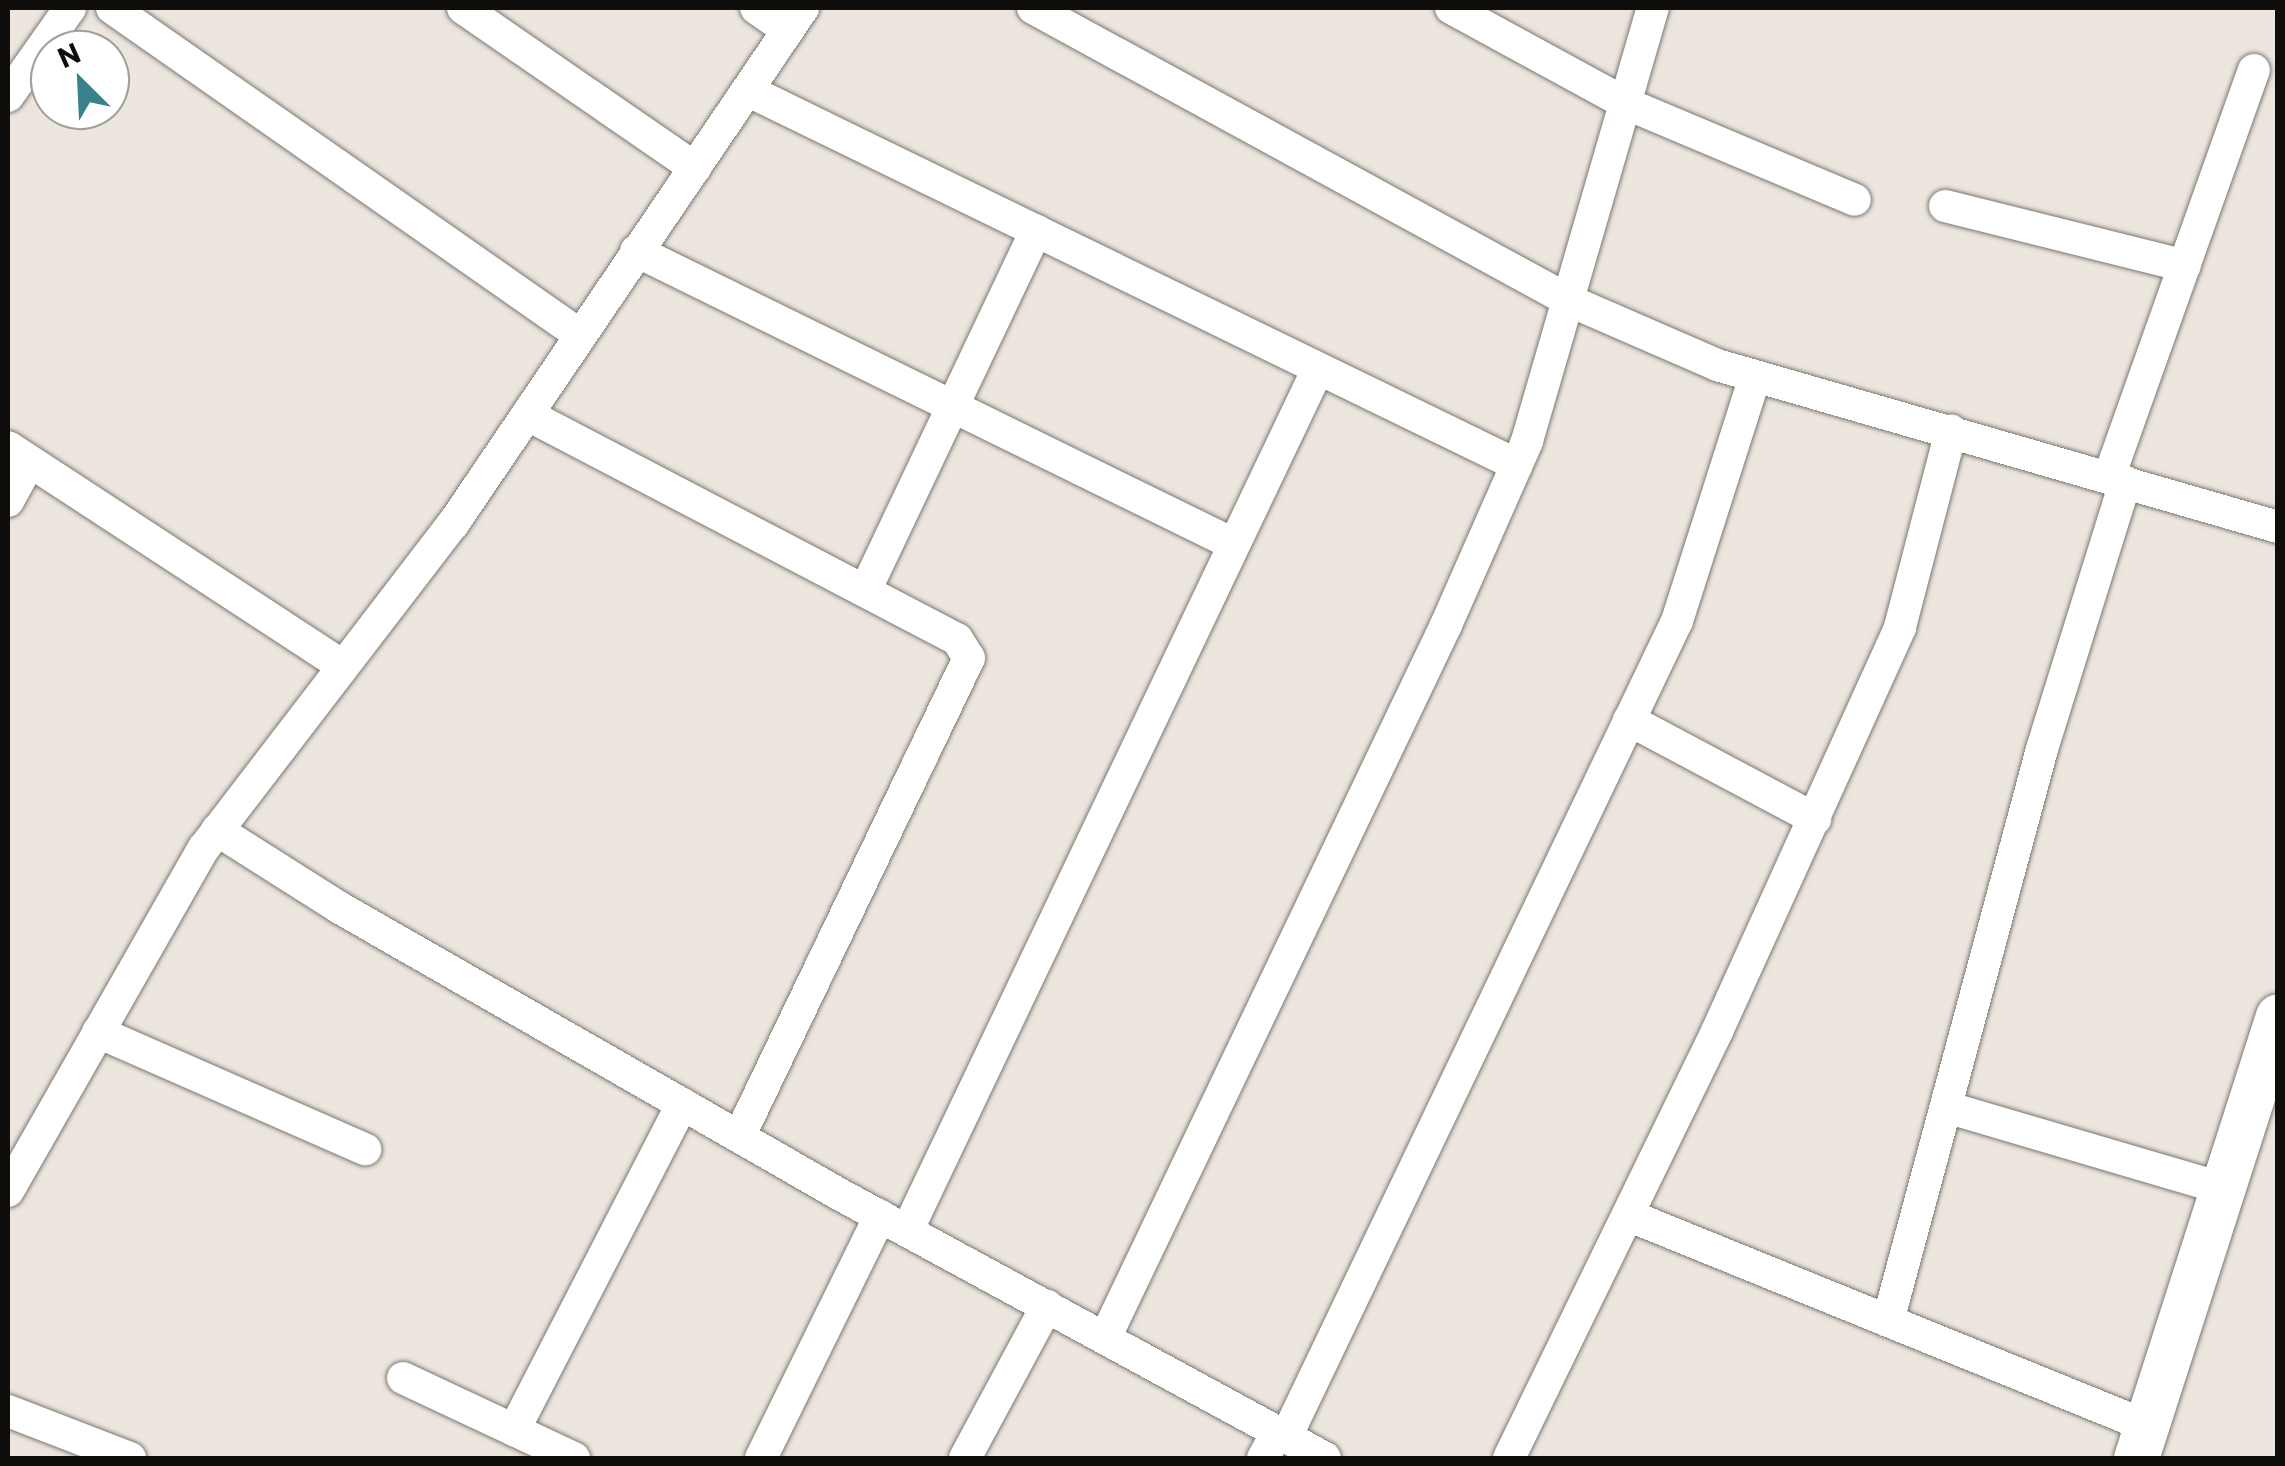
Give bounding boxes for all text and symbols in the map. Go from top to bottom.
north arrow [30,30,130,130]
text: N [52,35,85,74]

